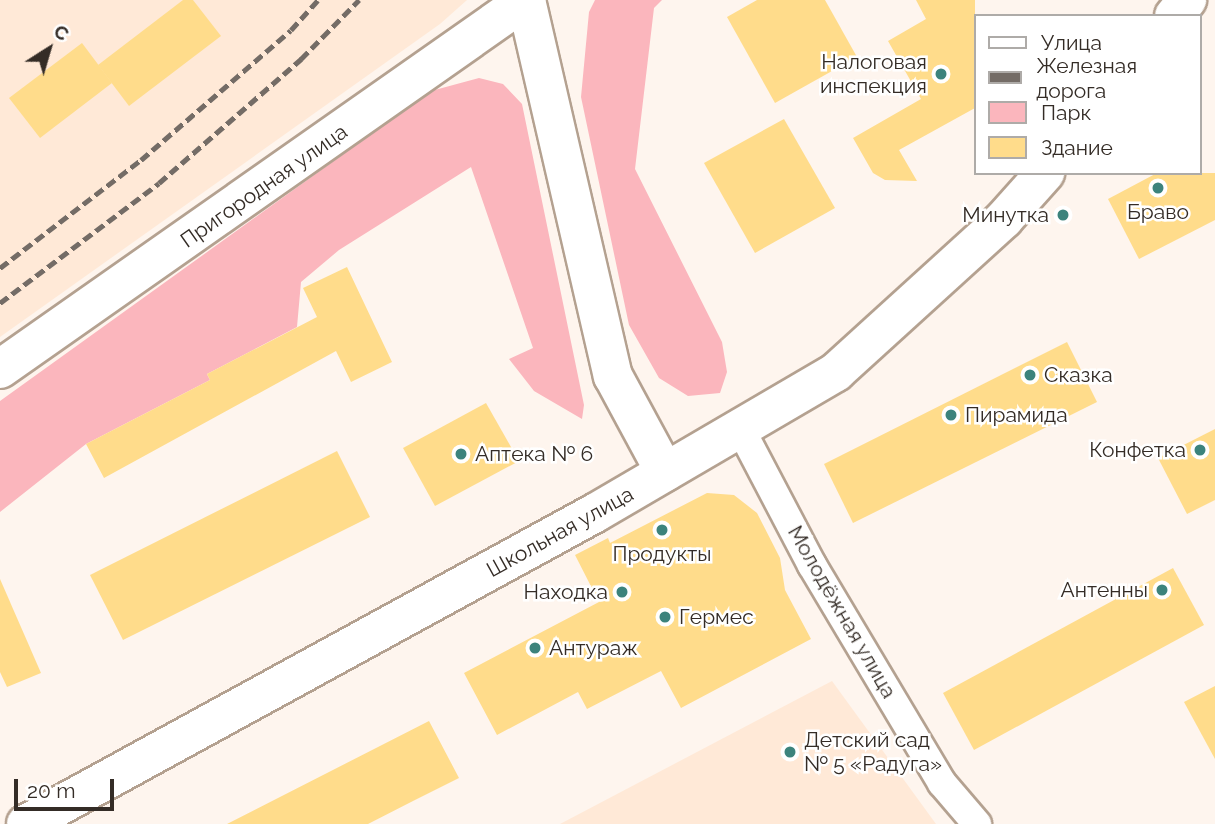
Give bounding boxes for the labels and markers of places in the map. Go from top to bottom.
place label: Налоговая инспекция [820,49,927,99]
marker: Налоговая инспекция [933,66,949,82]
marker: Браво [1150,180,1166,196]
place label: Браво [1127,199,1189,225]
place label: Минутка [962,202,1049,228]
marker: Минутка [1055,207,1071,223]
place label: Сказка [1044,362,1113,388]
marker: Сказка [1022,367,1038,383]
place label: Пирамида [965,402,1068,428]
marker: Пирамида [943,407,959,423]
place label: Конфетка [1089,437,1186,463]
place label: Аптека № 6 [475,441,593,467]
marker: Конфетка [1192,442,1208,458]
marker: Аптека № 6 [453,446,469,462]
marker: Продукты [654,522,670,538]
place label: Продукты [612,541,712,567]
place label: Антенны [1060,577,1148,603]
place label: Находка [524,579,608,605]
marker: Антенны [1154,582,1170,598]
marker: Находка [614,584,630,600]
place label: Гермес [679,604,754,630]
marker: Гермес [657,609,673,625]
place label: Антураж [549,635,638,661]
marker: Антураж [527,640,543,656]
place label: Детский сад № 5 «Радуга» [804,727,942,777]
marker: Детский сад № 5 «Радуга» [782,744,798,760]

